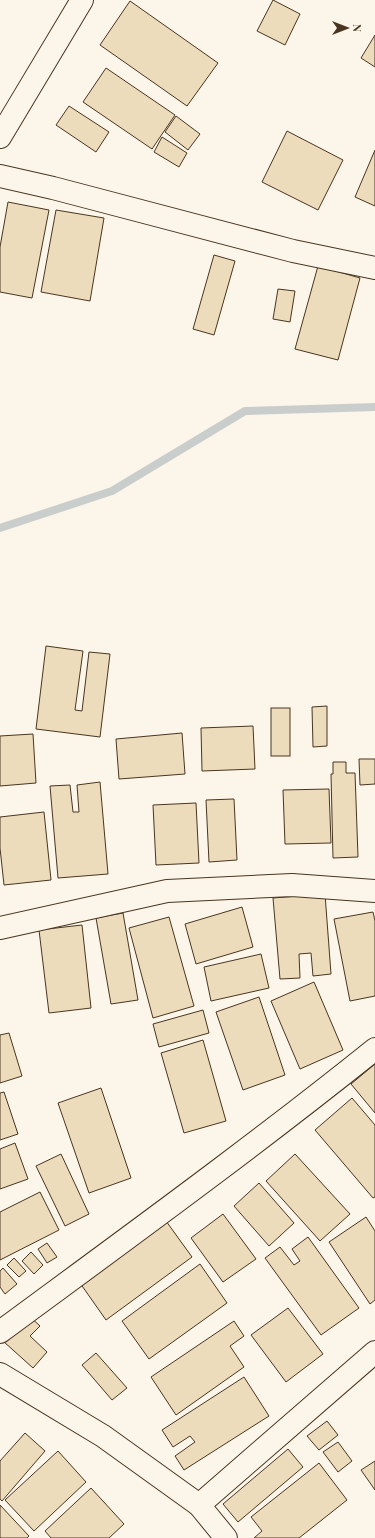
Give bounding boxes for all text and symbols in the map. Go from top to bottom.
north arrow [327,8,367,48]
text: N [350,24,365,32]

